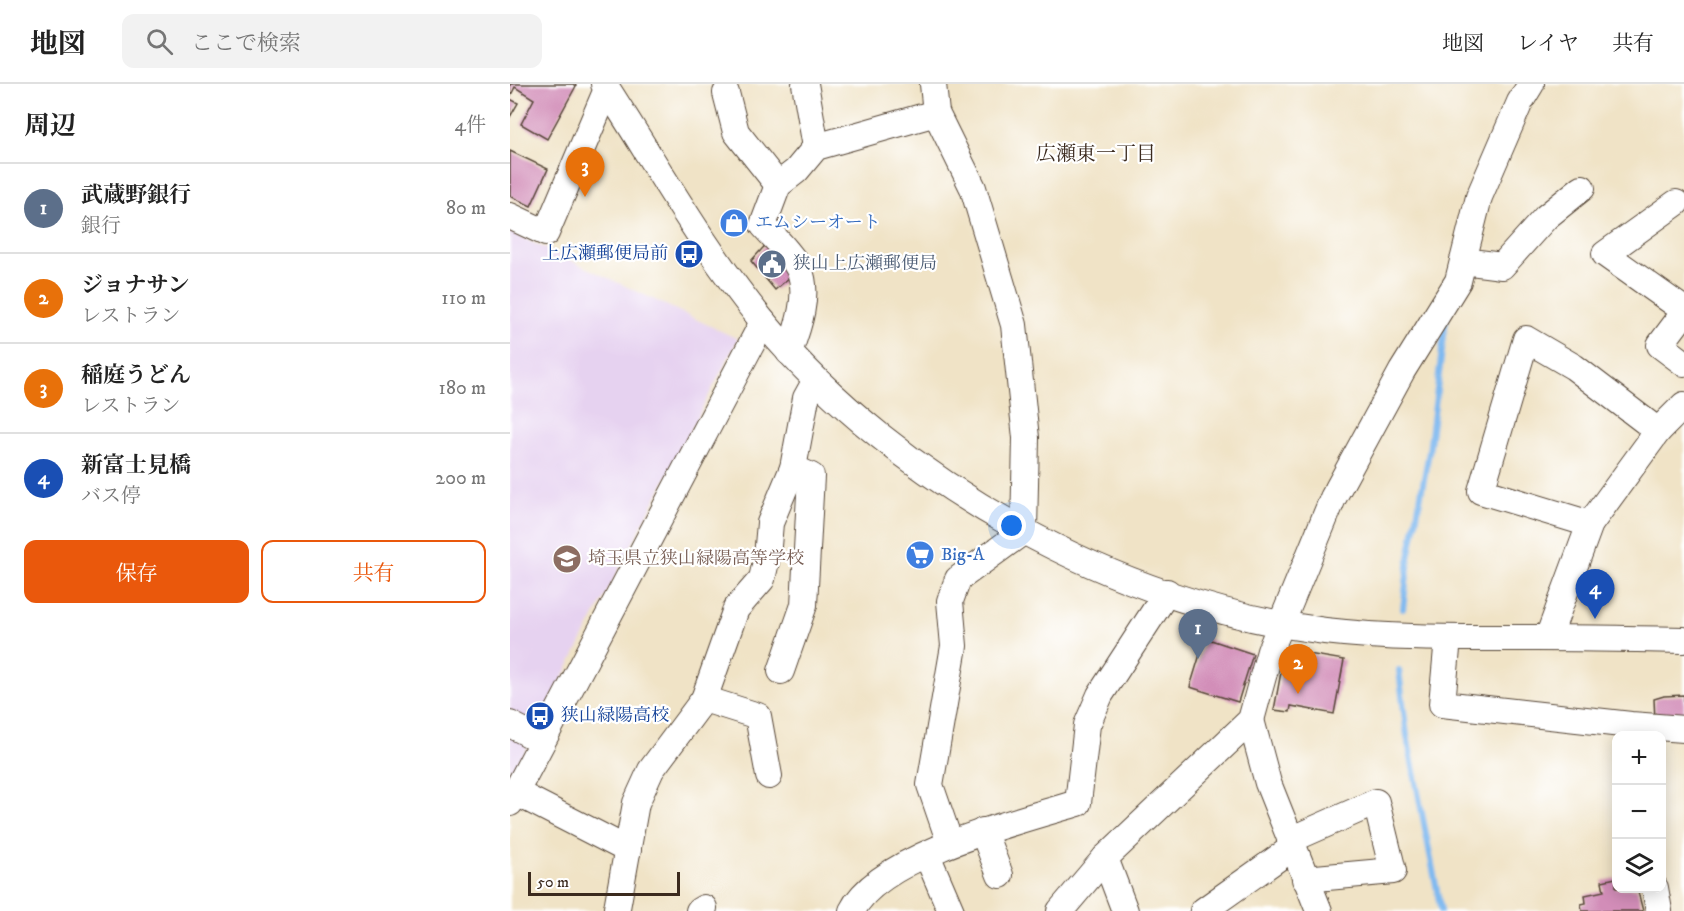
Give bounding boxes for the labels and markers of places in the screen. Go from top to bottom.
pin: 3 [566,147,604,197]
shop icon: エムシーオート [718,207,750,239]
place label: エムシーオート [755,212,881,234]
bus stop icon: 上広瀬郵便局前 [673,238,705,270]
place label: 上広瀬郵便局前 [542,243,668,265]
public building icon: 狭山上広瀬郵便局 [756,248,788,280]
place label: 狭山上広瀬郵便局 [793,253,937,275]
supermarket icon: Big-A [904,539,936,571]
school or university icon: 埼玉県立狭山緑陽高等学校 [551,543,583,575]
place label: Big-A [941,544,985,566]
place label: 埼玉県立狭山緑陽高等学校 [588,548,804,570]
pin: 4 [1576,570,1614,619]
pin: 1 [1178,610,1218,659]
pin: 2 [1278,644,1318,694]
bus stop icon: 狭山緑陽高校 [524,700,556,732]
place label: 狭山緑陽高校 [561,705,669,727]

